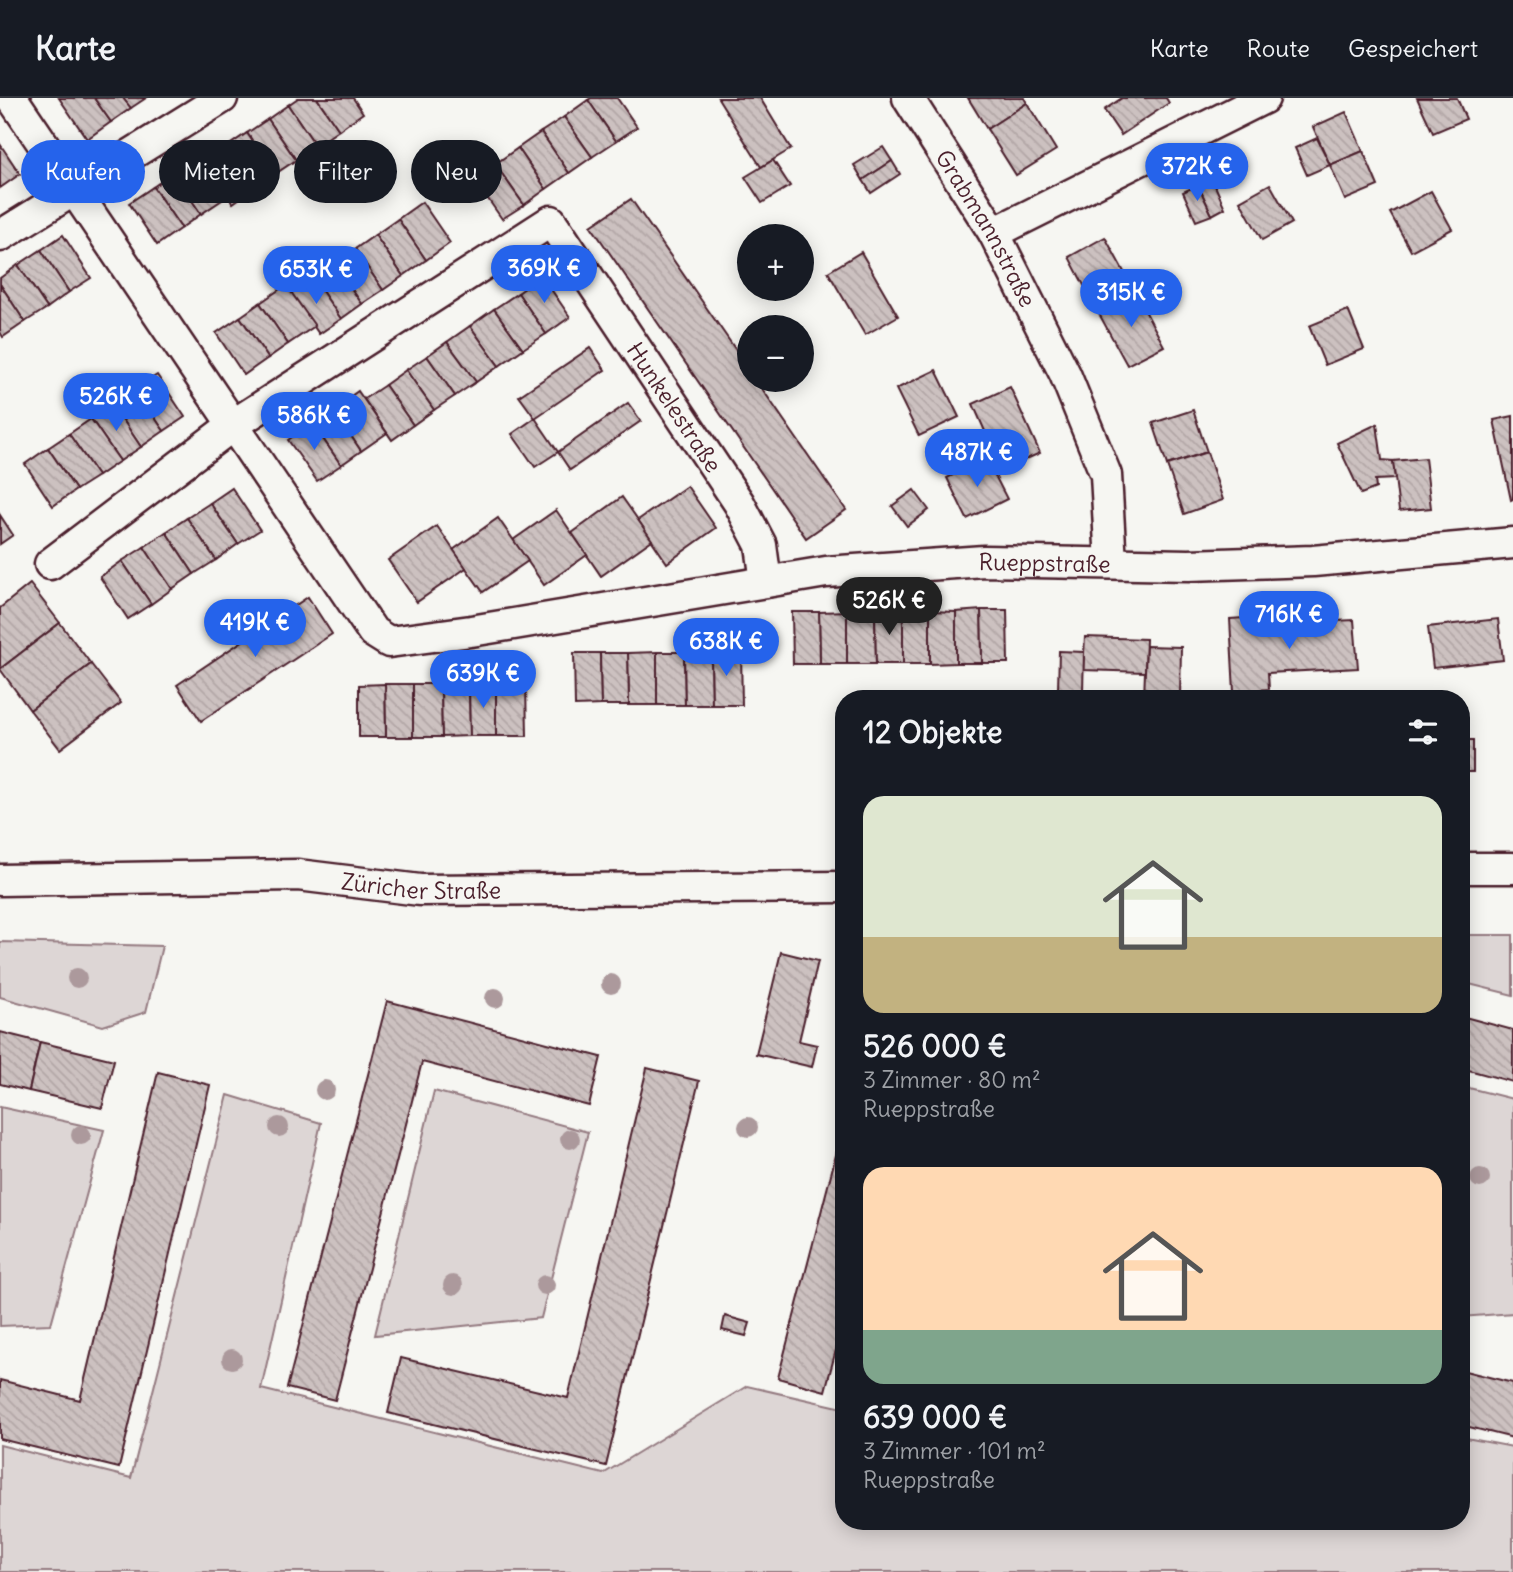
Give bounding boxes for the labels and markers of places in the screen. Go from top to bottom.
pin: 372K € [1140,144,1254,203]
pin: 653K € [259,246,373,306]
pin: 369K € [487,246,601,305]
pin: 315K € [1074,270,1188,329]
pin: 526K € [59,374,173,433]
pin: 586K € [257,392,371,452]
pin: 487K € [920,430,1034,489]
pin: 526K € [832,578,946,637]
pin: 716K € [1232,592,1346,651]
pin: 419K € [198,600,312,659]
pin: 638K € [669,618,783,678]
pin: 639K € [426,650,540,710]

